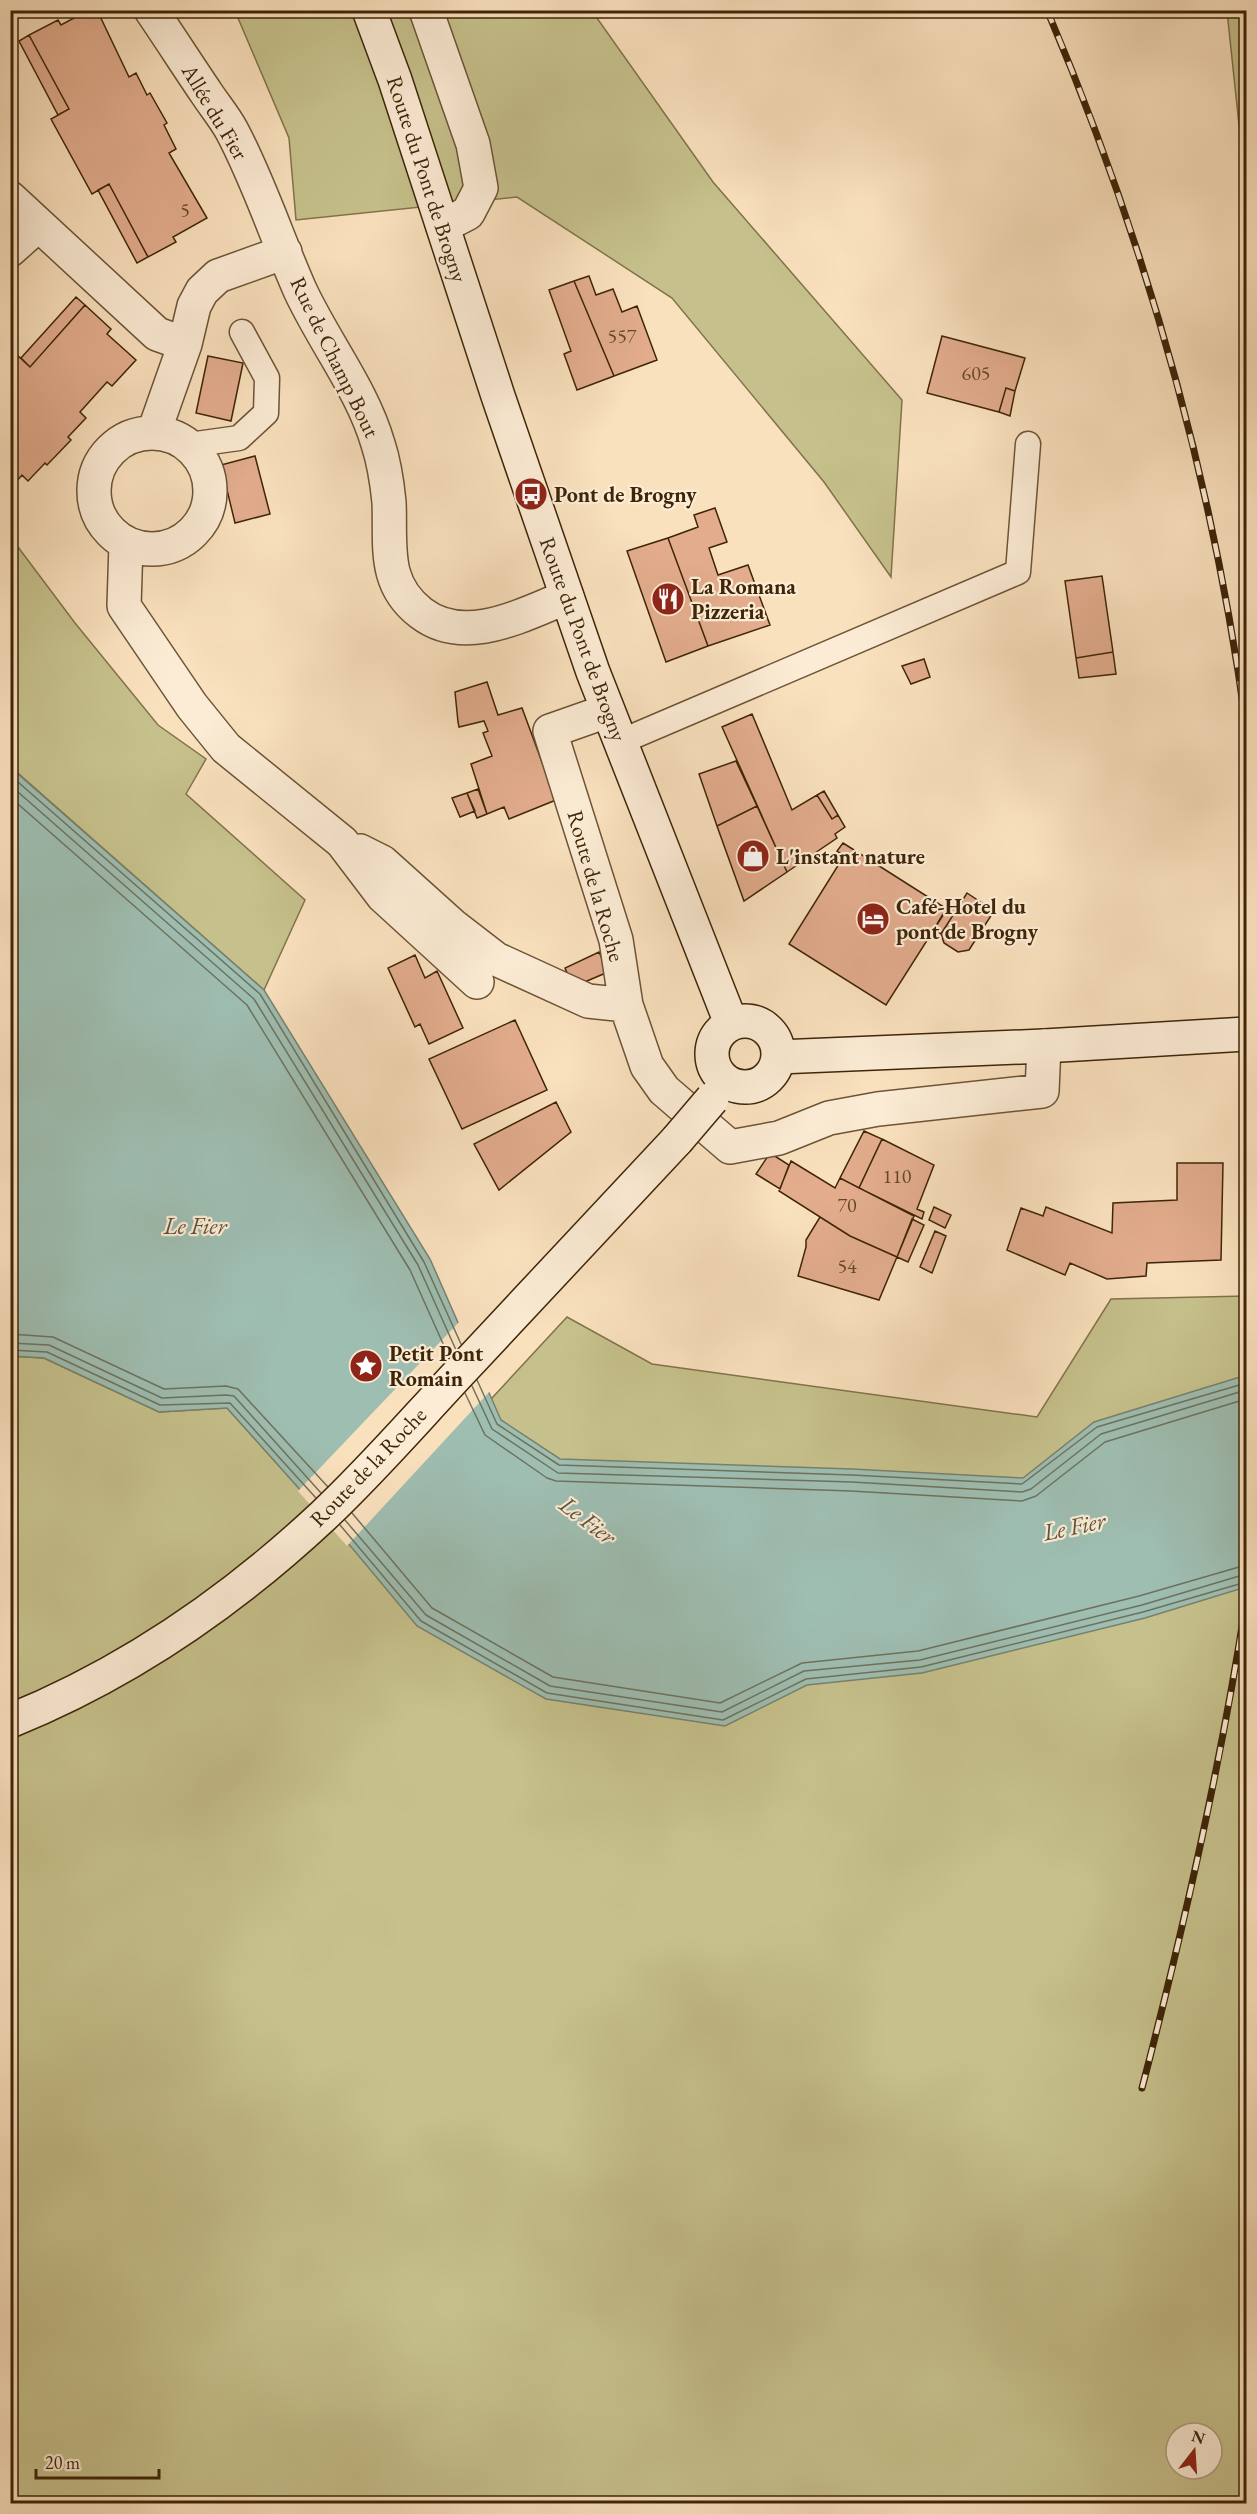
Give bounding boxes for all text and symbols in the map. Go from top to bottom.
street label: Allée du Fier [175,58,255,166]
street label: Route du Pont de Brogny [380,72,474,286]
house number: 5 [180,197,190,223]
street label: Rue de Champ Bout [284,272,387,442]
house number: 557 [608,323,637,349]
house number: 605 [962,360,990,386]
bus stop icon: Pont de Brogny [513,476,549,512]
place label: Pont de Brogny [554,480,697,509]
street label: Route du Pont de Brogny [533,533,634,745]
place label: La Romana Pizzeria [691,572,796,626]
restaurant icon: La Romana Pizzeria [650,581,686,617]
street label: Route de la Roche [561,807,632,965]
shop icon: L'instant nature [735,838,771,874]
place label: L'instant nature [776,842,925,871]
place label: Café-Hotel du pont de Brogny [896,892,1038,946]
hotel icon: Café-Hotel du pont de Brogny [855,901,891,937]
house number: 110 [883,1163,912,1189]
house number: 70 [837,1192,857,1218]
water label: Le Fier [162,1210,228,1241]
house number: 54 [837,1253,857,1279]
place label: Petit Pont Romain [389,1339,484,1393]
place icon: Petit Pont Romain [348,1348,384,1384]
street label: Route de la Roche [303,1400,433,1533]
water label: Le Fier [553,1488,624,1552]
water label: Le Fier [1039,1504,1110,1548]
north arrow [1164,2421,1224,2481]
text: N [1189,2425,1208,2449]
scale bar [36,2442,159,2480]
text: 20 m [45,2451,80,2474]

